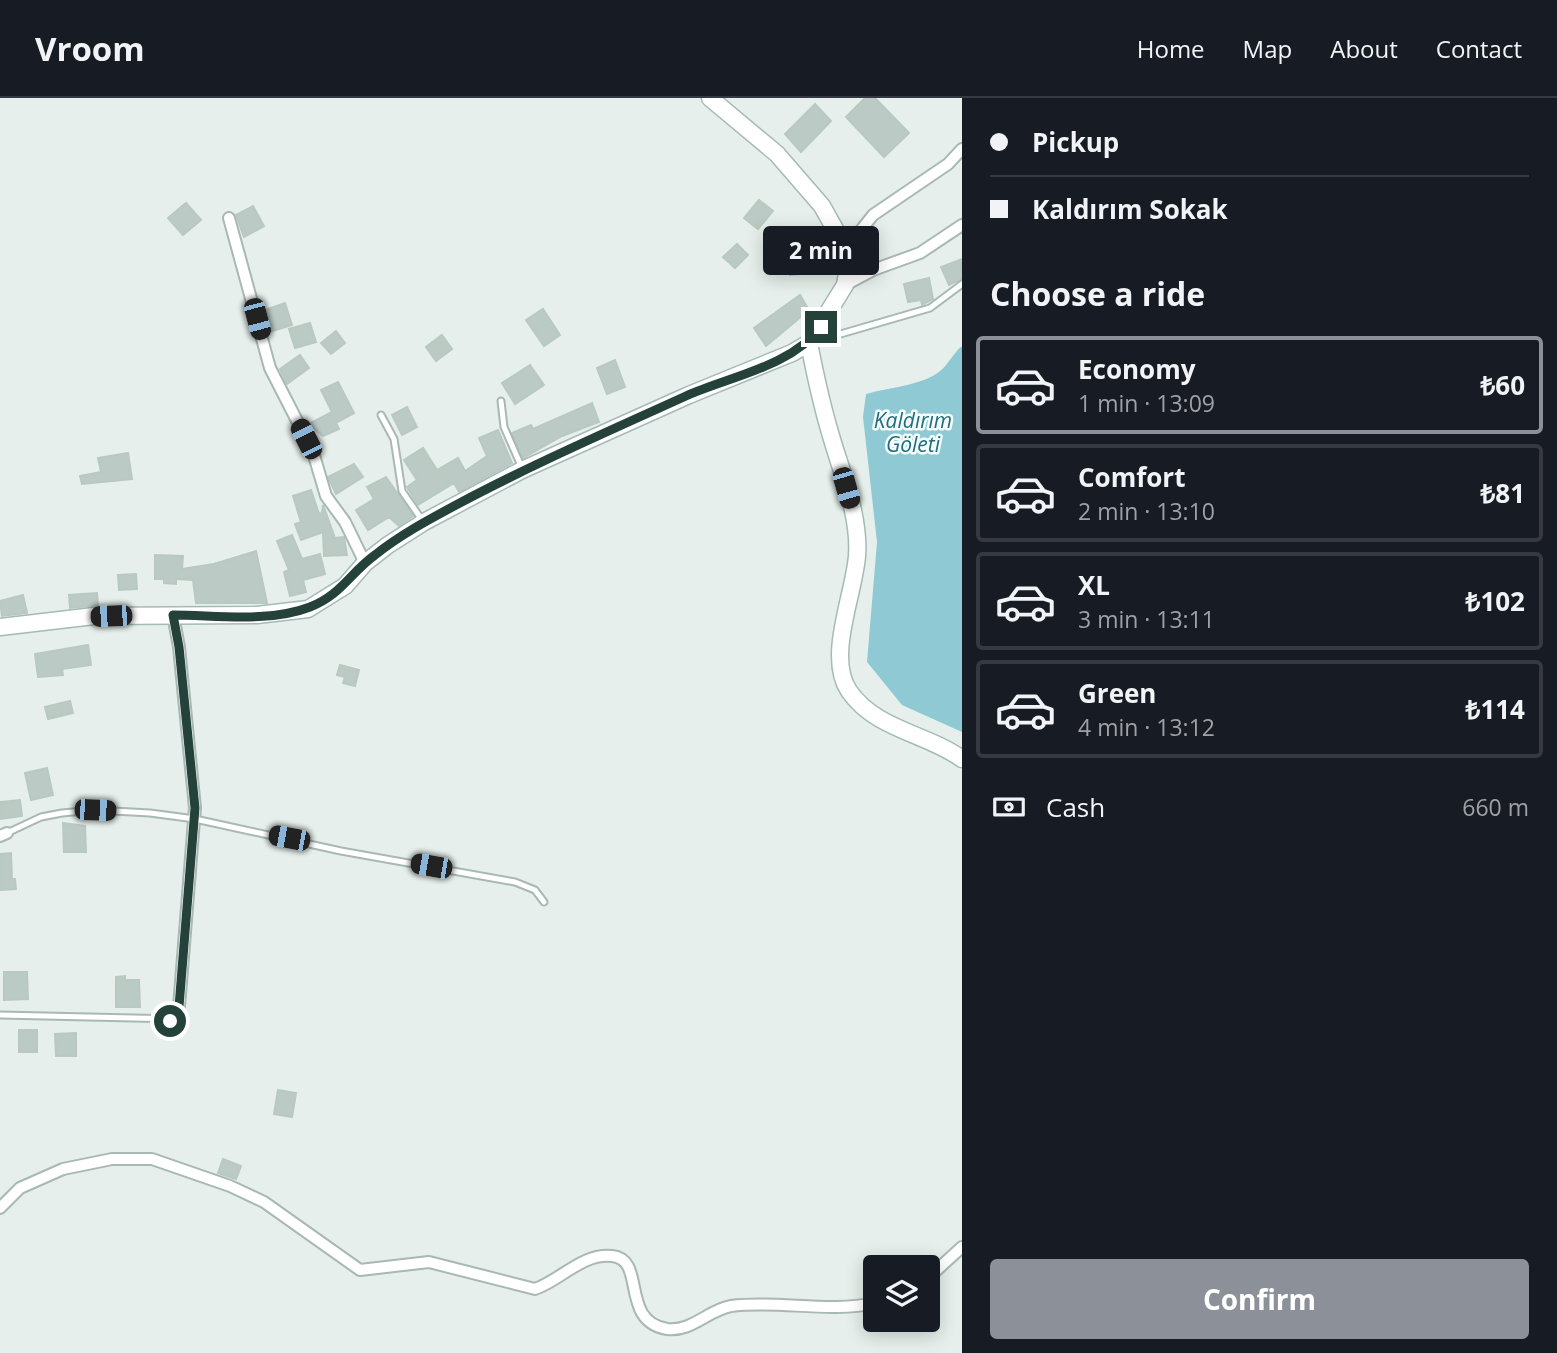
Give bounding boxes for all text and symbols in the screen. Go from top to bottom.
text: Vroom [35,26,145,71]
text: Home [1137,32,1205,65]
text: Map [1243,32,1292,65]
text: About [1330,32,1398,65]
text: Contact [1436,32,1522,65]
text: Pickup [1032,124,1119,160]
text: Kaldırım Sokak [1032,191,1228,227]
callout: 2 min [763,226,879,274]
text: 2 min [789,234,853,266]
text: Choose a ride [990,272,1205,315]
car [242,296,273,342]
route end [805,311,837,343]
text: Economy [1078,351,1196,387]
icon: car [994,354,1057,417]
text: ₺60 [1480,367,1525,403]
text: 1 min · 13:09 [1078,387,1215,419]
water label: Kaldırım Göleti [874,406,952,458]
car [288,416,325,462]
text: Comfort [1078,459,1185,495]
icon: car [994,462,1057,525]
car [831,465,862,511]
text: ₺81 [1480,475,1525,511]
text: 2 min · 13:10 [1078,495,1215,527]
text: XL [1078,567,1110,603]
icon: car [994,570,1057,633]
text: ₺102 [1466,583,1525,619]
text: 3 min · 13:11 [1078,603,1215,635]
car [90,605,133,627]
text: Green [1078,675,1156,711]
icon: car [994,678,1057,741]
text: ₺114 [1466,691,1525,727]
text: 4 min · 13:12 [1078,711,1215,743]
icon: cash [990,788,1028,826]
text: Cash [1046,789,1105,825]
text: 660 m [1462,791,1529,823]
car [74,799,117,821]
car [267,824,312,852]
car [409,852,454,880]
route start [154,1005,186,1037]
map controls [863,1255,940,1332]
button: layers [863,1255,940,1332]
button: Confirm [990,1259,1529,1339]

